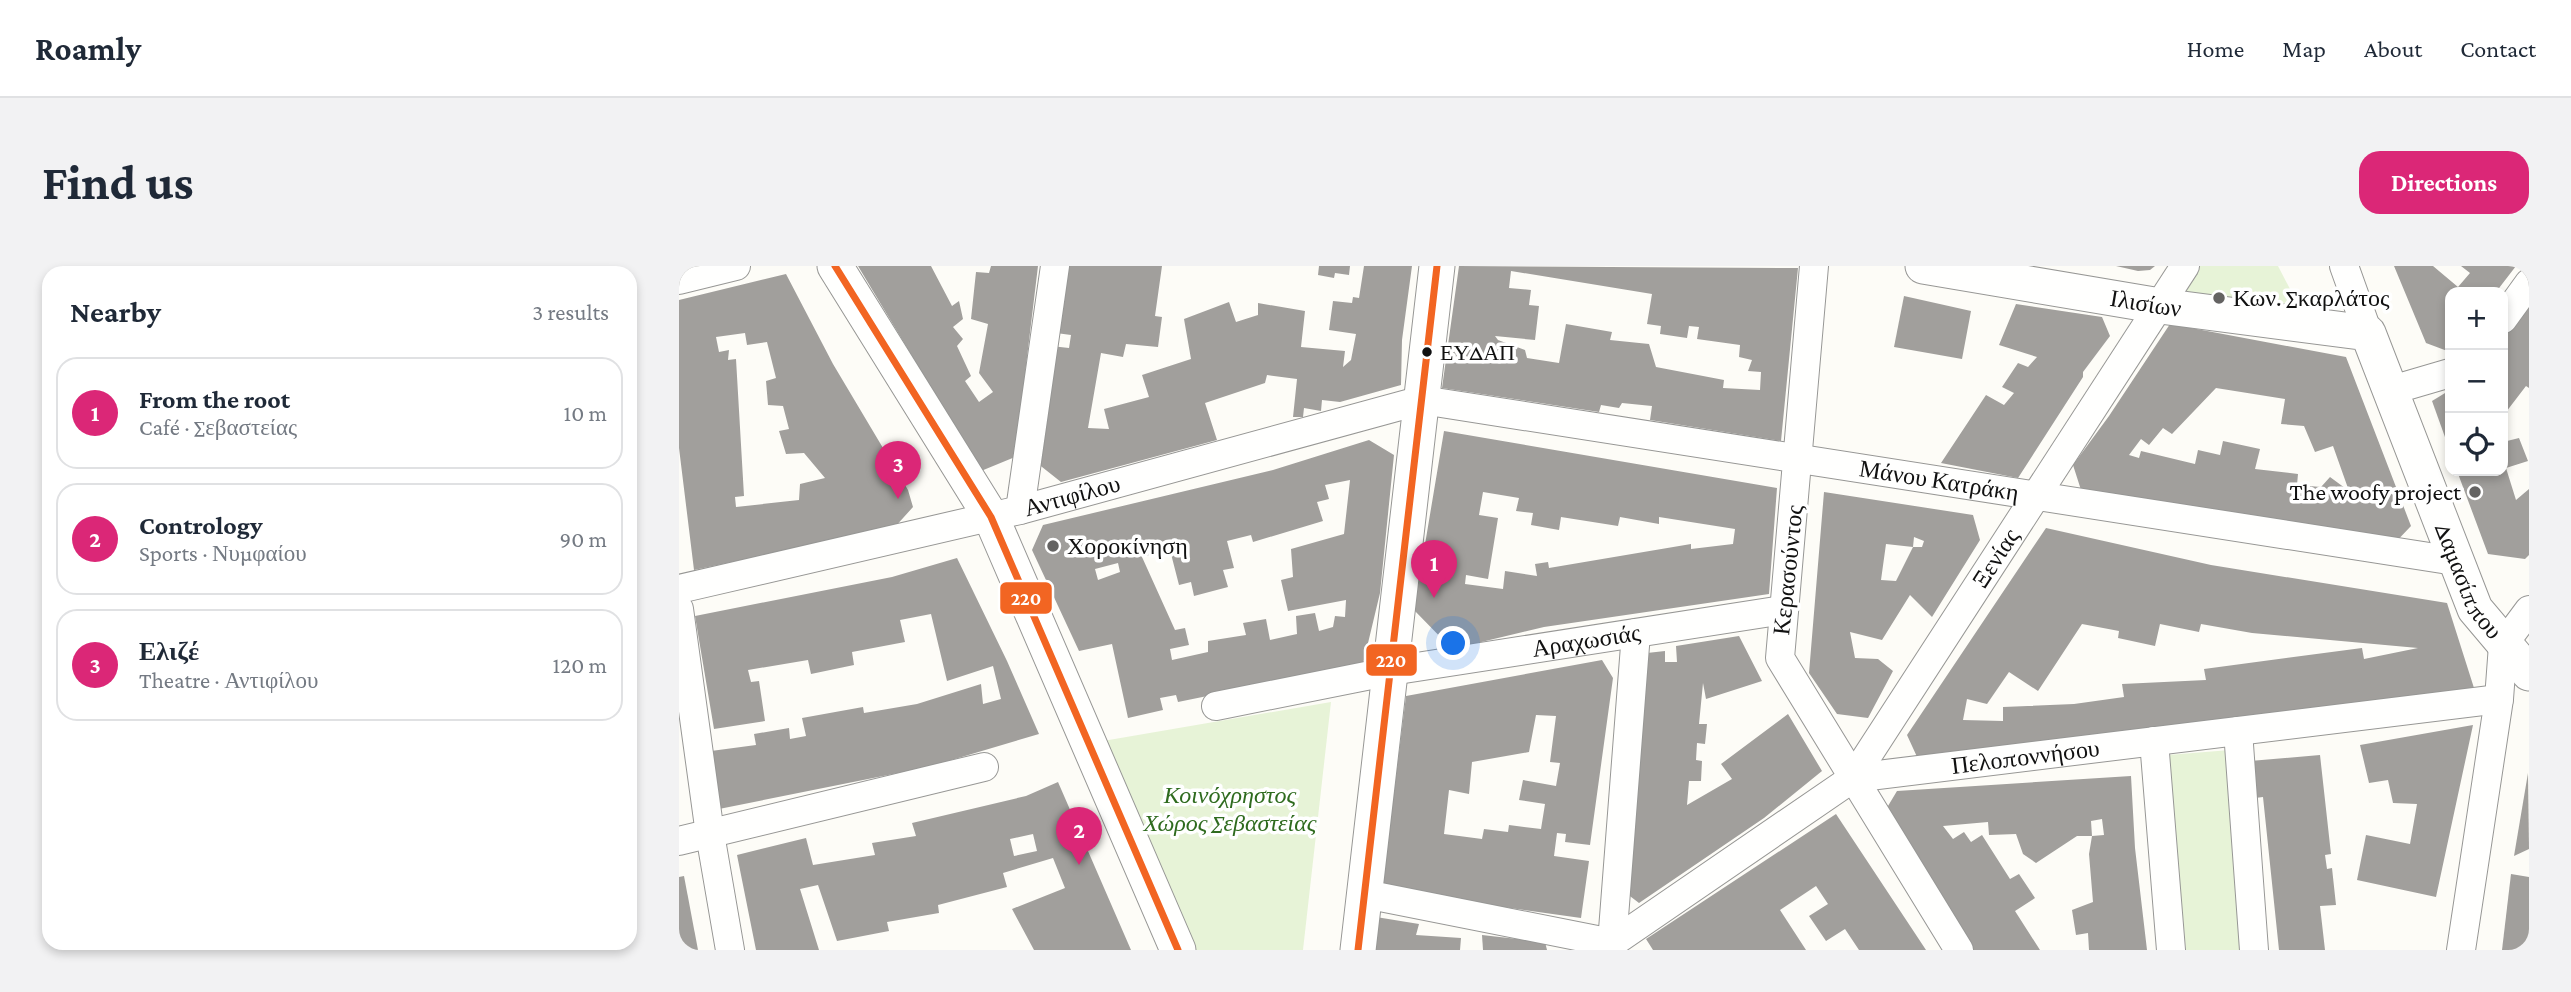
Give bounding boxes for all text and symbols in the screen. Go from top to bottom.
text: Roamly [35,30,141,67]
text: Home [2187,35,2244,62]
text: Map [2282,35,2326,62]
text: About [2364,35,2422,62]
text: Contact [2460,35,2536,62]
button: Directions [2359,151,2529,214]
text: Find us [42,155,194,210]
street label: Ιλισίων [2108,284,2183,322]
place label: Κων. Σκαρλάτος [2233,284,2390,311]
map controls [2445,287,2508,476]
button: + [2445,287,2508,350]
marker: Κων. Σκαρλάτος [2211,290,2227,306]
text: Nearby [70,295,161,328]
text: 3 results [532,299,609,325]
place label: ΕΥΔΑΠ [1440,340,1515,365]
marker: ΕΥΔΑΠ [1420,345,1434,359]
button: − [2445,350,2508,413]
text: From the root [139,385,290,414]
text: 1 [91,400,99,426]
text: 10 m [564,400,607,426]
button: locate [2445,413,2508,476]
text: Café · Σεβαστείας [139,414,297,440]
pin: 3 [875,441,921,499]
street label: Μάνου Κατράκη [1857,454,2021,506]
street label: Αντιφίλου [1021,469,1123,521]
place label: The woofy project [2290,478,2462,505]
marker: The woofy project [2467,484,2483,500]
street label: Κερασούντος [1767,503,1808,636]
text: Contrology [139,511,263,540]
street label: Δαμασίππου [2430,519,2508,644]
street label: Ξενίας [1966,523,2024,592]
text: 2 [89,526,101,552]
text: 90 m [560,526,607,552]
place label: Χοροκίνηση [1067,532,1188,559]
marker: Χοροκίνηση [1045,538,1061,554]
text: Sports · Νυμφαίου [139,540,307,566]
pin: 1 [1411,540,1457,598]
line badge: 220 [999,581,1053,615]
text: 220 [1011,588,1041,609]
street label: Αραχωσιάς [1530,618,1643,662]
your location [1436,626,1470,660]
text: Ελιζέ [139,637,199,666]
line badge: 220 [1365,643,1418,677]
text: 220 [1376,650,1406,671]
text: 3 [89,652,101,678]
text: 120 m [553,652,607,678]
text: Theatre · Αντιφίλου [139,667,318,693]
street label: Πελοποννήσου [1950,734,2101,779]
park label: Κοινόχρηστος Χώρος Σεβαστείας [1142,781,1317,836]
pin: 2 [1056,807,1102,865]

